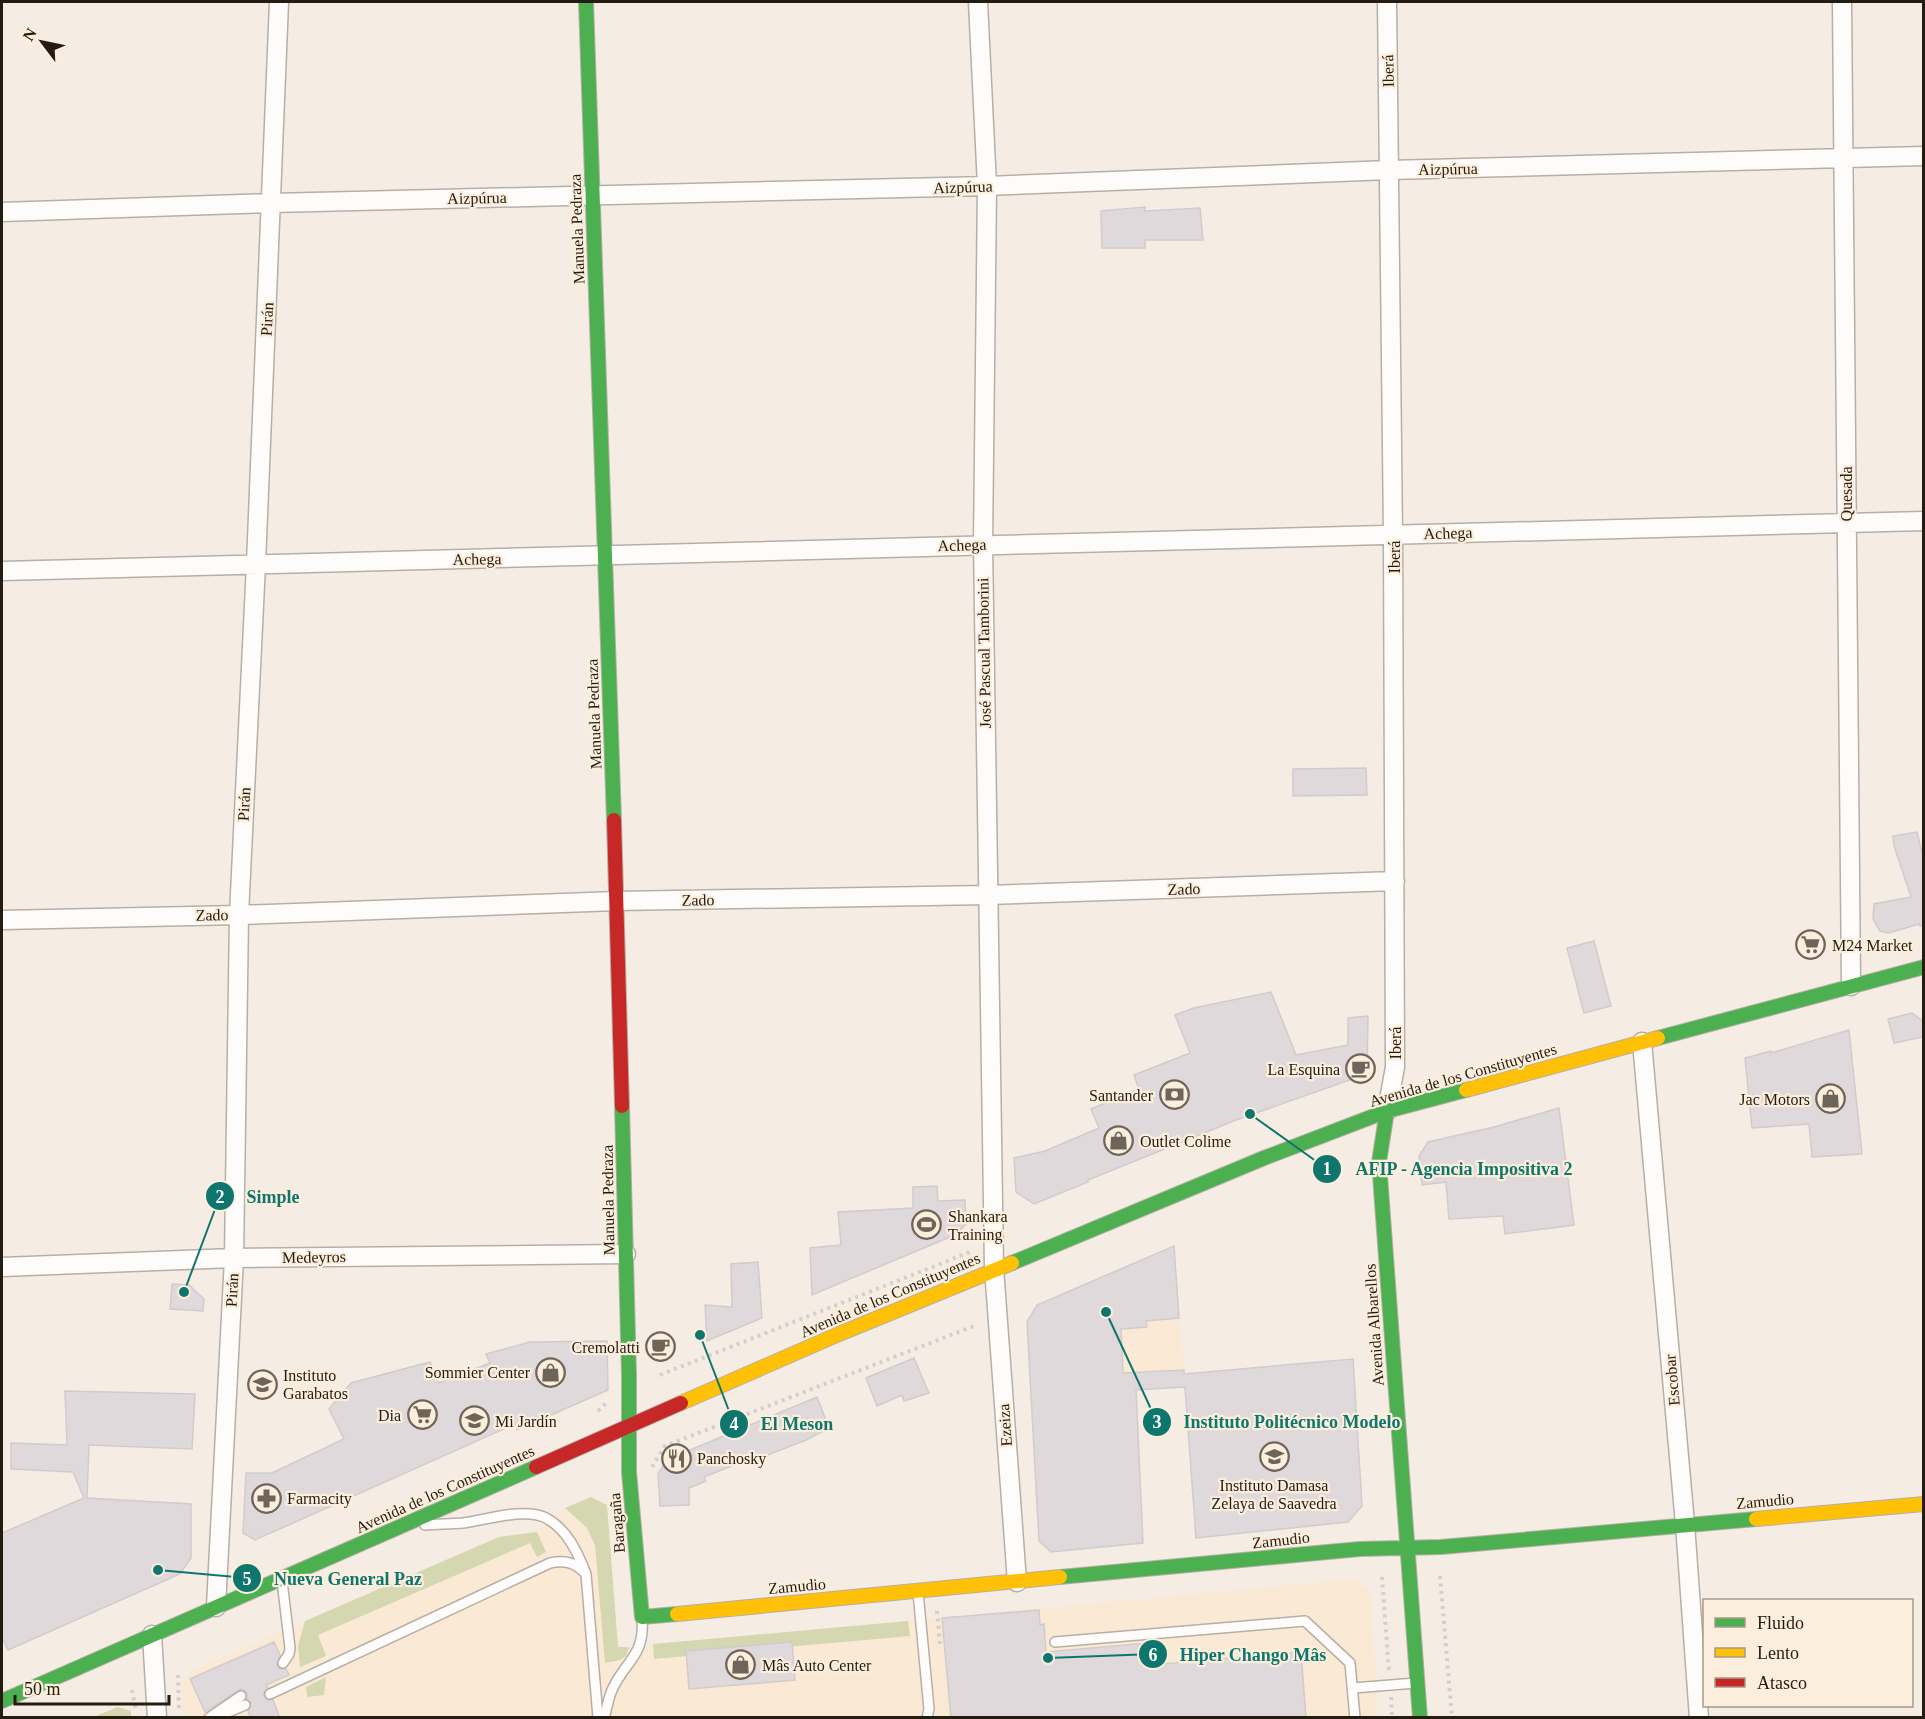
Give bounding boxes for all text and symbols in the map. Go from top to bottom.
north arrow [12,12,72,72]
text: N [19,25,40,44]
street label: Iberá [1379,54,1397,88]
street label: Aizpúrua [1418,160,1478,179]
street label: Manuela Pedraza [567,173,587,285]
street label: Aizpúrua [933,177,993,198]
street label: Aizpúrua [447,189,507,208]
street label: Pirán [258,302,276,336]
street label: Quesada [1838,466,1855,522]
street label: Achega [1423,524,1473,543]
street label: Achega [937,536,987,555]
street label: Iberá [1386,541,1403,573]
street label: Achega [452,550,502,569]
street label: José Pascual Tamborini [974,577,994,728]
street label: Manuela Pedraza [584,658,604,770]
street label: Pirán [235,787,253,821]
street label: Zado [1167,880,1201,898]
street label: Zado [681,891,715,909]
street label: Zado [195,906,229,924]
supermarket icon: M24 Market [1795,929,1827,961]
place label: M24 Market [1832,937,1913,954]
street label: Iberá [1387,1027,1404,1059]
street label: Avenida de los Constituyentes [1367,1040,1559,1111]
cafe icon: La Esquina [1345,1053,1377,1085]
place label: La Esquina [1268,1061,1340,1079]
bank icon: Santander [1158,1079,1190,1111]
shop icon: Jac Motors [1815,1083,1847,1115]
place label: Santander [1089,1087,1154,1104]
place label: Jac Motors [1739,1091,1810,1108]
shop icon: Outlet Colime [1103,1125,1135,1157]
place label: Outlet Colime [1140,1133,1231,1150]
street label: Manuela Pedraza [599,1145,617,1255]
callout: AFIP - Agencia Impositiva 2 [1312,1151,1585,1187]
text: 1 [1323,1159,1332,1179]
text: AFIP - Agencia Impositiva 2 [1355,1159,1573,1179]
callout: Simple [205,1178,312,1214]
text: 2 [216,1187,225,1207]
text: Simple [246,1187,300,1207]
place label: Shankara Training [948,1208,1008,1244]
sports icon: Shankara Training [911,1209,943,1241]
street label: Medeyros [282,1248,346,1267]
street label: Avenida de los Constituyentes [797,1249,983,1342]
street label: Avenida Albarellos [1361,1263,1387,1387]
street label: Pirán [223,1273,241,1307]
cafe icon: Cremolatti [645,1331,677,1363]
place label: Cremolatti [572,1339,641,1356]
street label: Escobar [1661,1353,1683,1406]
shop icon: Sommier Center [535,1356,567,1388]
place label: Sommier Center [425,1364,531,1381]
place label: Instituto Garabatos [283,1367,348,1402]
school or university icon: Instituto Garabatos [246,1368,278,1400]
supermarket icon: Dia [406,1399,438,1431]
street label: Ezeiza [995,1403,1015,1447]
callout: Instituto Politécnico Modelo [1142,1404,1413,1440]
school or university icon: Mi Jardín [458,1405,490,1437]
callout: El Meson [719,1406,845,1442]
place label: Dia [378,1407,401,1424]
text: 3 [1153,1412,1162,1432]
text: Instituto Politécnico Modelo [1184,1412,1400,1432]
place label: Mi Jardín [495,1413,557,1430]
text: 4 [730,1414,739,1434]
text: El Meson [761,1414,833,1434]
school or university icon: Instituto Damasa Zelaya de Saavedra [1258,1441,1290,1473]
street label: Avenida de los Constituyentes [353,1442,537,1537]
restaurant icon: Panchosky [660,1442,692,1474]
place label: Panchosky [697,1450,766,1468]
place label: Instituto Damasa Zelaya de Saavedra [1211,1477,1337,1513]
pharmacy icon: Farmacity [250,1482,282,1514]
place label: Farmacity [287,1490,352,1508]
street label: Zamudio [1735,1490,1795,1512]
street label: Baragaña [606,1492,629,1554]
street label: Zamudio [1251,1529,1311,1551]
callout: Nueva General Paz [232,1560,434,1596]
text: 5 [243,1569,252,1589]
text: Nueva General Paz [274,1569,422,1589]
street label: Zamudio [767,1575,827,1597]
legend [1703,1599,1913,1707]
text: Fluido [1757,1613,1804,1633]
callout: Hiper Chango Mâs [1138,1636,1339,1672]
text: Lento [1757,1643,1799,1663]
text: 6 [1149,1645,1158,1665]
text: Hiper Chango Mâs [1180,1645,1326,1665]
shop icon: Mâs Auto Center [725,1649,757,1681]
place label: Mâs Auto Center [762,1657,872,1674]
scale bar [15,1668,170,1706]
text: Atasco [1757,1673,1807,1693]
text: 50 m [24,1679,61,1699]

